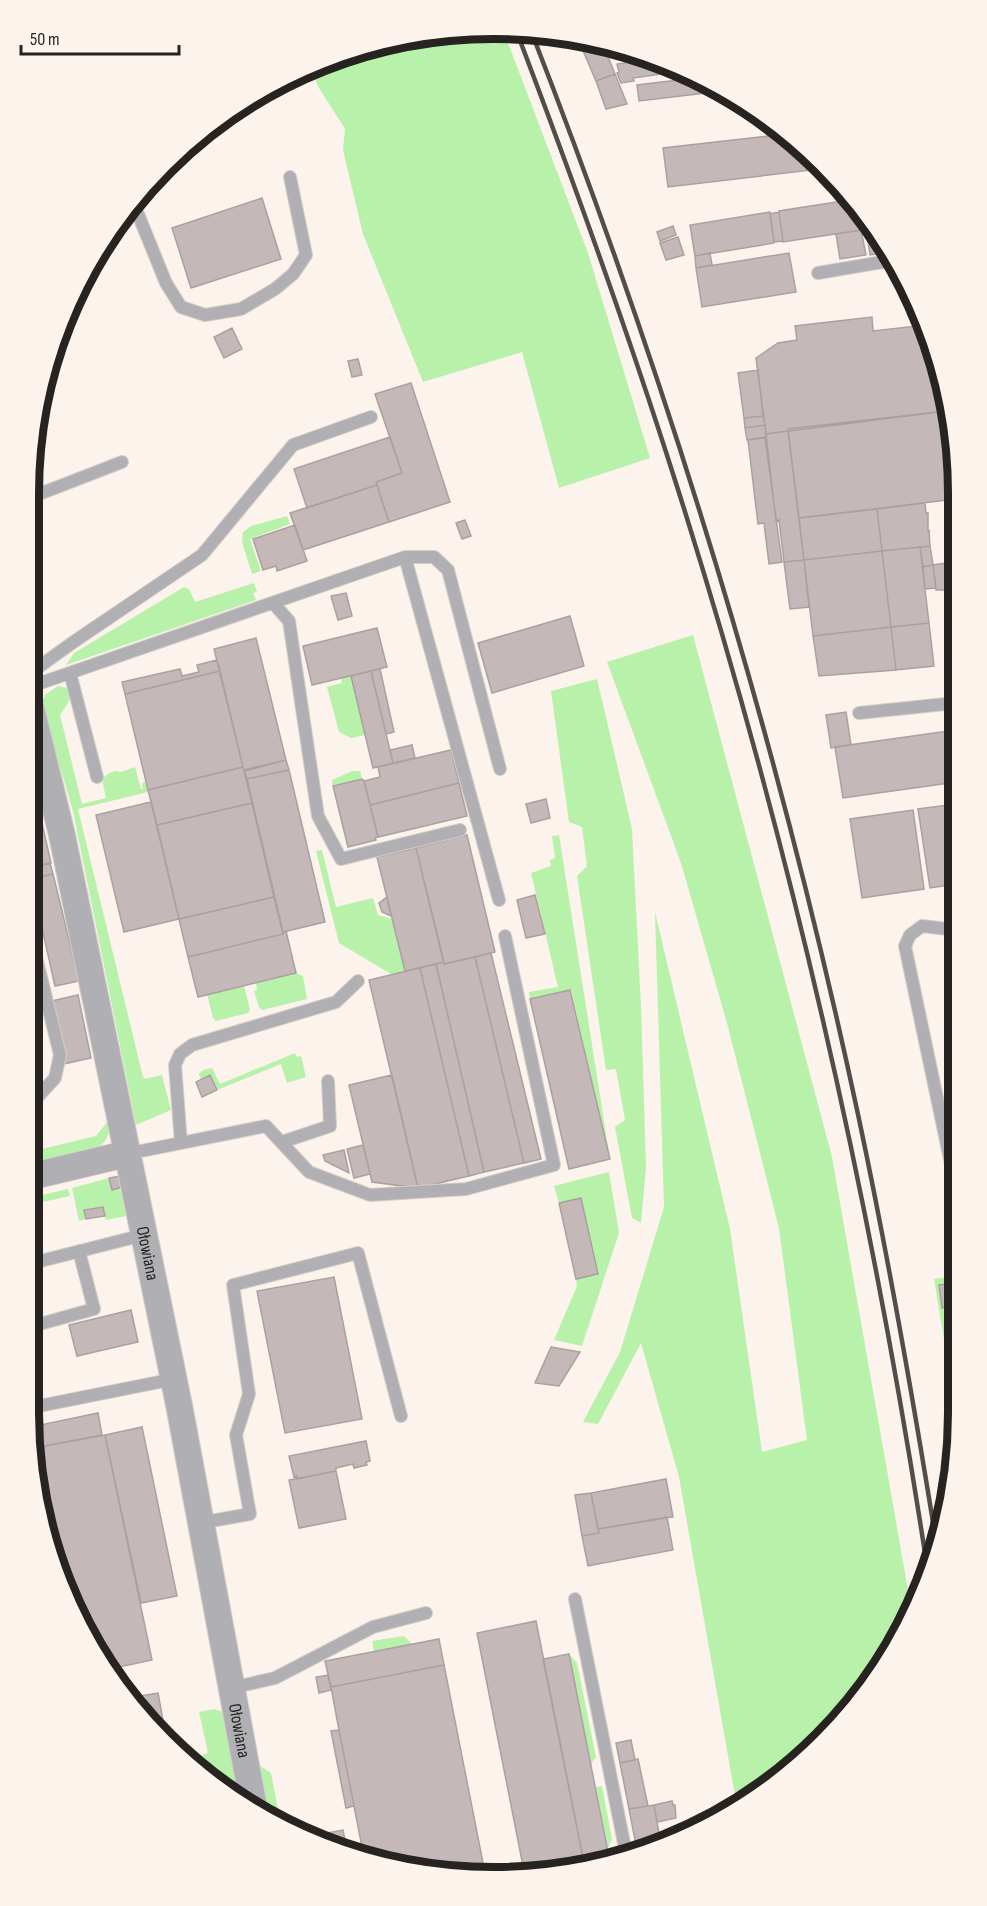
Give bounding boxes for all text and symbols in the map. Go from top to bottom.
scale bar [21,18,178,56]
text: 50 m [30,29,60,50]
street label: Ołowiana [132,1224,164,1282]
street label: Ołowiana [224,1702,255,1759]

